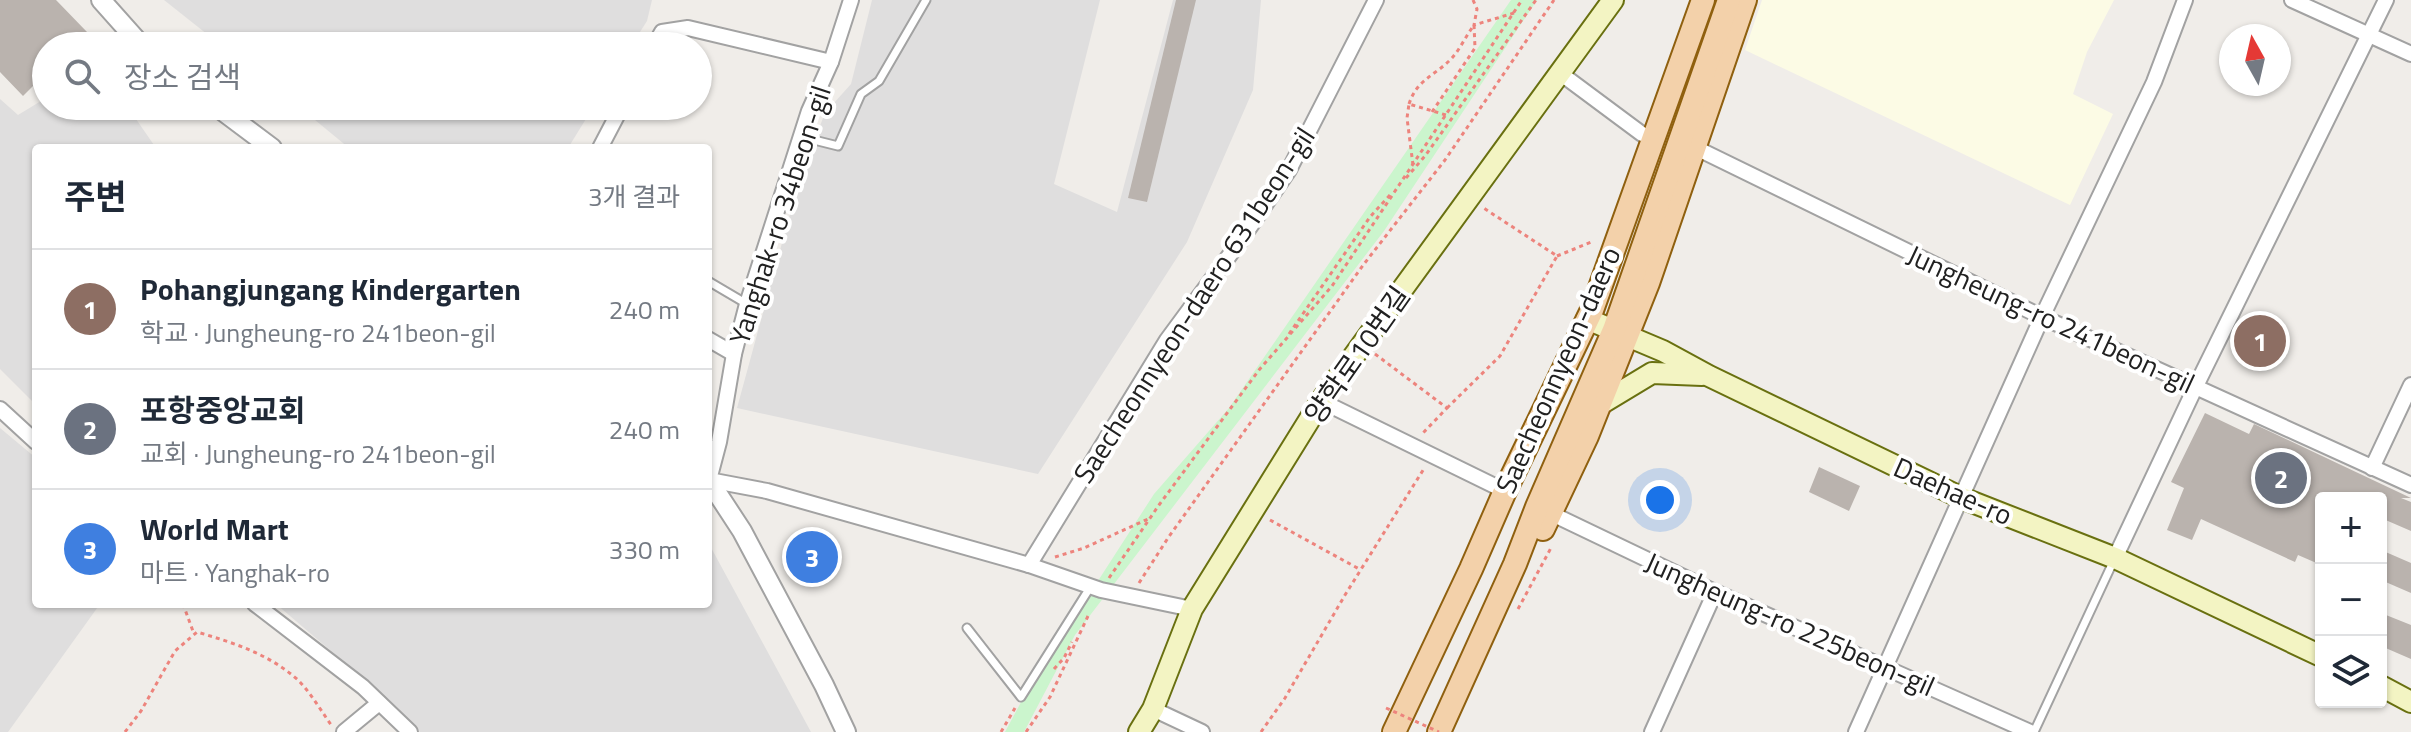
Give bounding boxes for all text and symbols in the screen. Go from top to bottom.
north arrow [2219,24,2291,96]
search box [32,32,712,120]
icon: search [60,54,104,98]
text: 장소 검색 [124,54,241,100]
street label: Yanghak-ro 34beon-gil [717,80,842,350]
street label: Saecheonnyeon-daero 631beon-gil [1062,118,1325,491]
text: 주변 [64,170,127,222]
text: 3개 결과 [588,177,680,216]
street label: Jungheung-ro 241beon-gil [1900,233,2202,404]
street label: Saecheonnyeon-daero [1484,240,1631,500]
text: Pohangjungang Kindergarten [140,266,521,312]
street label: 양학로10번길 [1293,277,1420,433]
text: 1 [83,290,97,329]
text: 240 m [609,290,680,329]
pin: 1 [2234,311,2286,371]
text: 학교 · Jungheung-ro 241beon-gil [140,313,496,352]
text: 포항중앙교회 [140,387,306,433]
text: 2 [83,410,97,449]
text: 240 m [609,410,680,449]
text: 교회 · Jungheung-ro 241beon-gil [140,434,496,473]
street label: Daehae-ro [1887,445,2019,536]
pin: 2 [2255,448,2307,508]
your location [1640,480,1680,520]
map controls [2315,492,2387,708]
button: + [2315,492,2387,564]
text: World Mart [140,506,289,552]
pin: 3 [786,527,838,587]
text: 3 [83,530,97,569]
text: 330 m [609,530,680,569]
street label: Jungheung-ro 225beon-gil [1638,540,1942,707]
text: 마트 · Yanghak-ro [140,553,330,592]
button: − [2315,564,2387,636]
button: layers [2315,636,2387,708]

